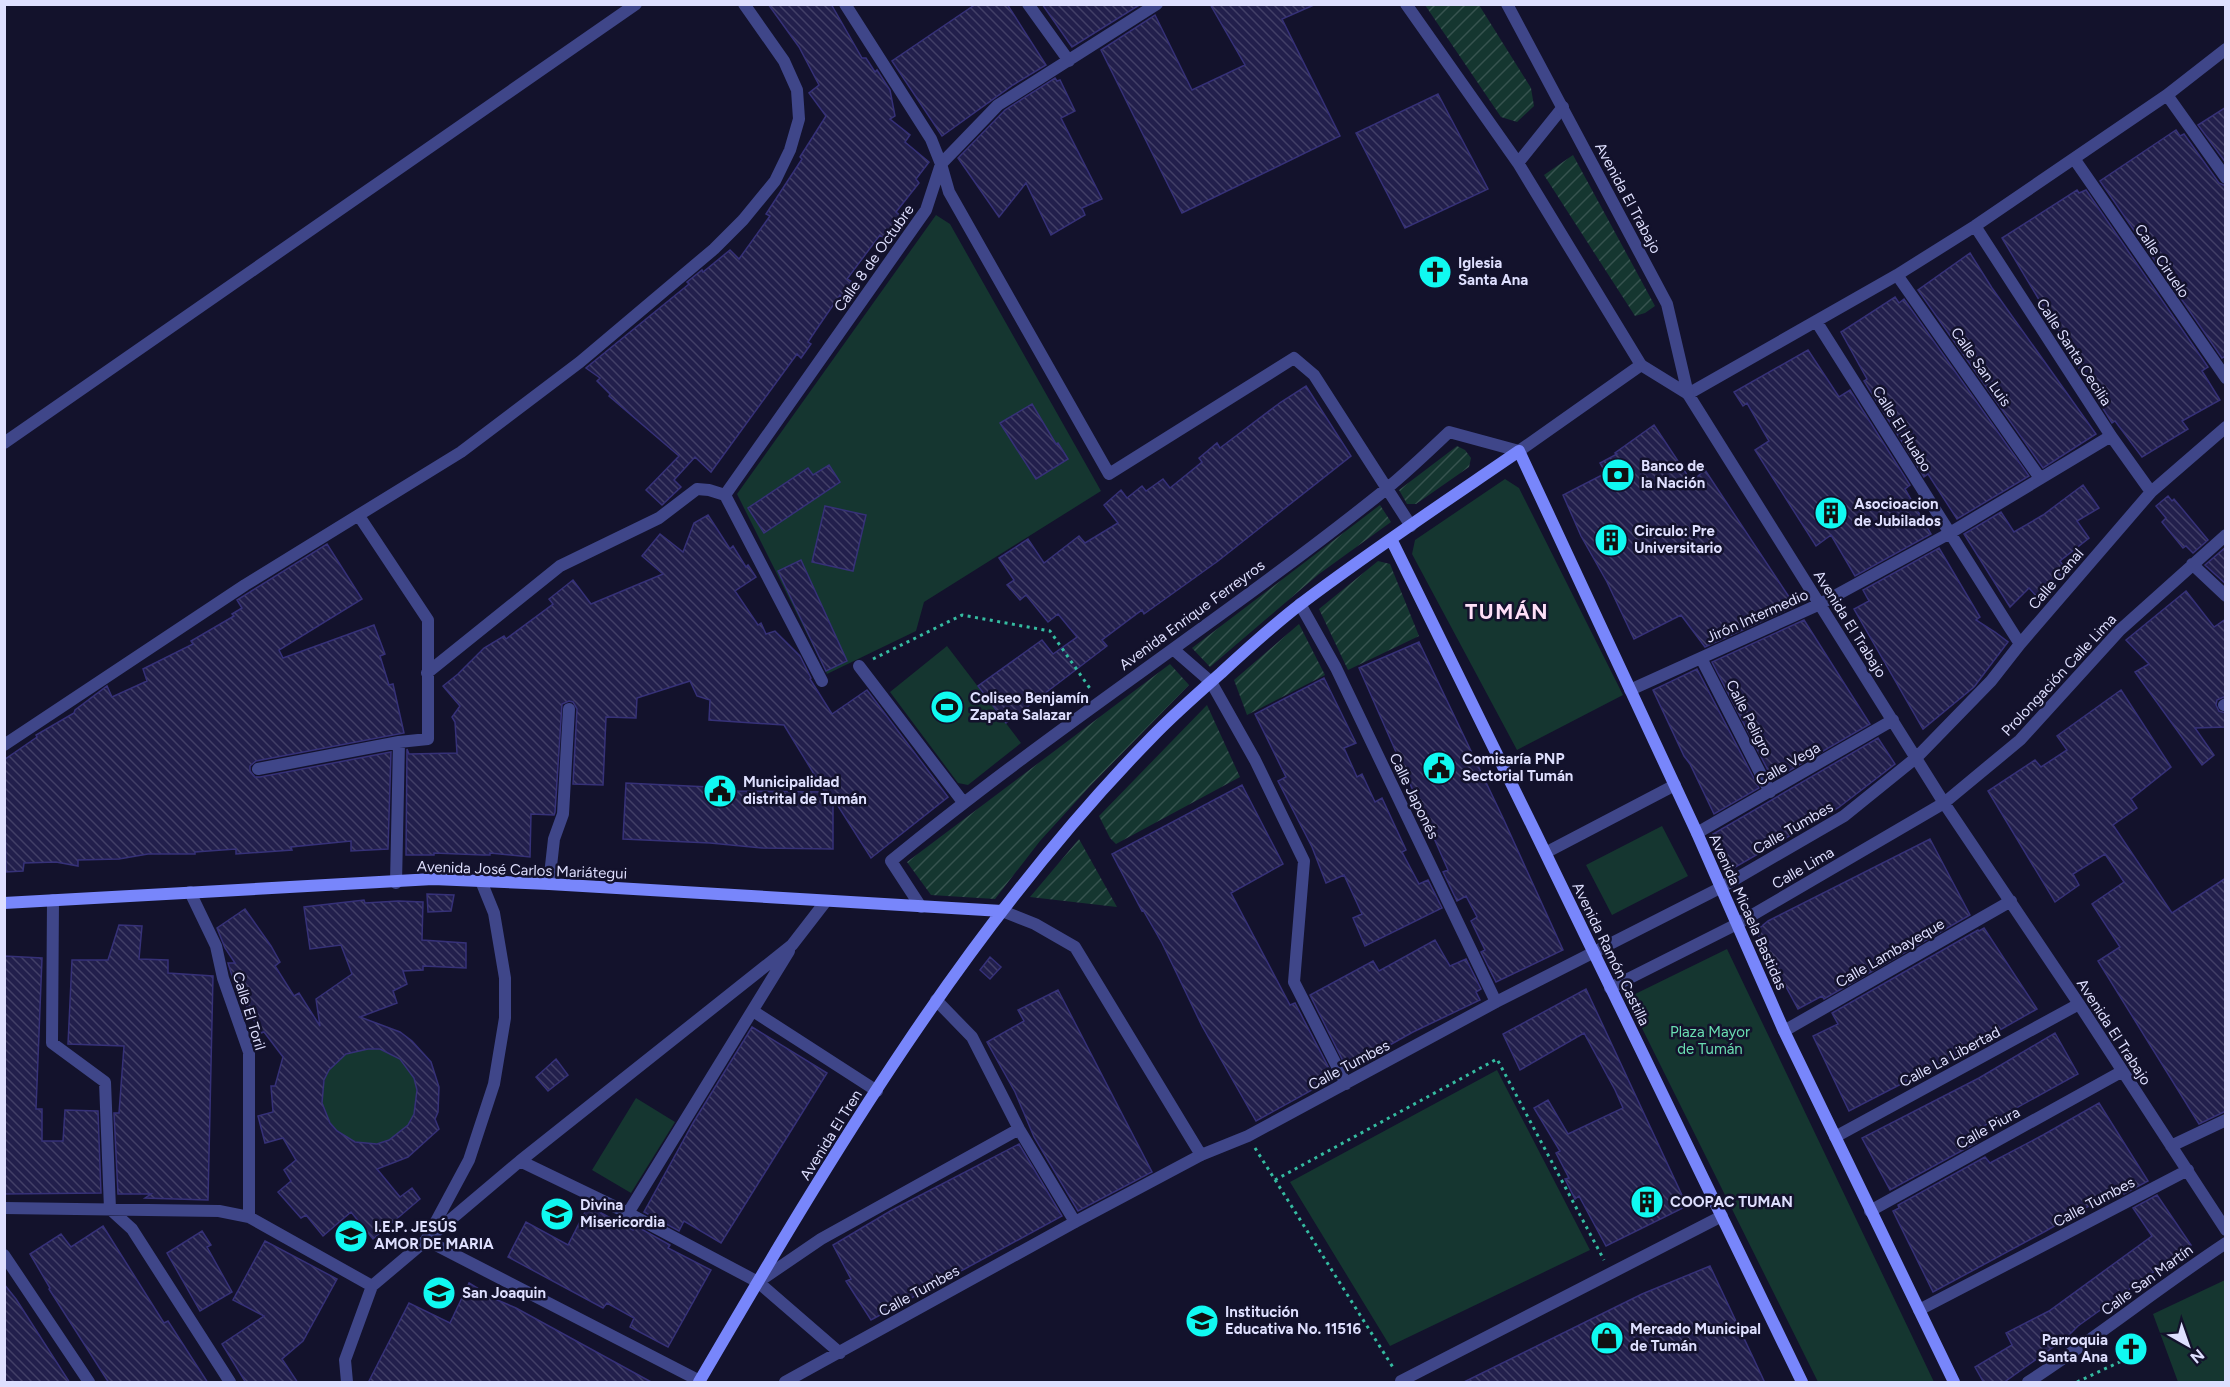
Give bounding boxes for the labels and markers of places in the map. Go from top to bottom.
church icon: Iglesia Santa Ana [1417,254,1453,290]
place label: Iglesia Santa Ana [1458,254,1528,289]
bank icon: Banco de la Nación [1600,457,1636,493]
place label: Banco de la Nación [1641,457,1705,492]
building icon: Asocioacion de Jubilados [1813,495,1849,531]
place label: Asocioacion de Jubilados [1854,495,1941,530]
building icon: Circulo: Pre Universitario [1593,522,1629,558]
place label: Circulo: Pre Universitario [1634,522,1723,557]
sports icon: Coliseo Benjamín Zapata Salazar [929,689,965,725]
place label: Coliseo Benjamín Zapata Salazar [970,689,1089,724]
public building icon: Comisaría PNP Sectorial Tumán [1421,750,1457,786]
place label: Comisaría PNP Sectorial Tumán [1462,750,1573,785]
public building icon: Municipalidad distrital de Tumán [702,773,738,809]
place label: Municipalidad distrital de Tumán [743,773,867,808]
building icon: COOPAC TUMAN [1629,1184,1665,1220]
place label: COOPAC TUMAN [1670,1193,1793,1211]
school or university icon: Divina Misericordia [539,1196,575,1232]
place label: Divina Misericordia [580,1196,665,1231]
school or university icon: I.E.P. JESÚS AMOR DE MARIA [333,1218,369,1254]
place label: I.E.P. JESÚS AMOR DE MARIA [374,1218,494,1253]
school or university icon: San Joaquin [421,1275,457,1311]
place label: San Joaquin [462,1284,546,1302]
school or university icon: Institución Educativa No. 11516 [1184,1303,1220,1339]
place label: Institución Educativa No. 11516 [1225,1303,1361,1338]
shop icon: Mercado Municipal de Tumán [1589,1320,1625,1356]
place label: Mercado Municipal de Tumán [1630,1320,1761,1355]
place label: Parroquia Santa Ana [2038,1331,2108,1366]
church icon: Parroquia Santa Ana [2113,1331,2149,1367]

